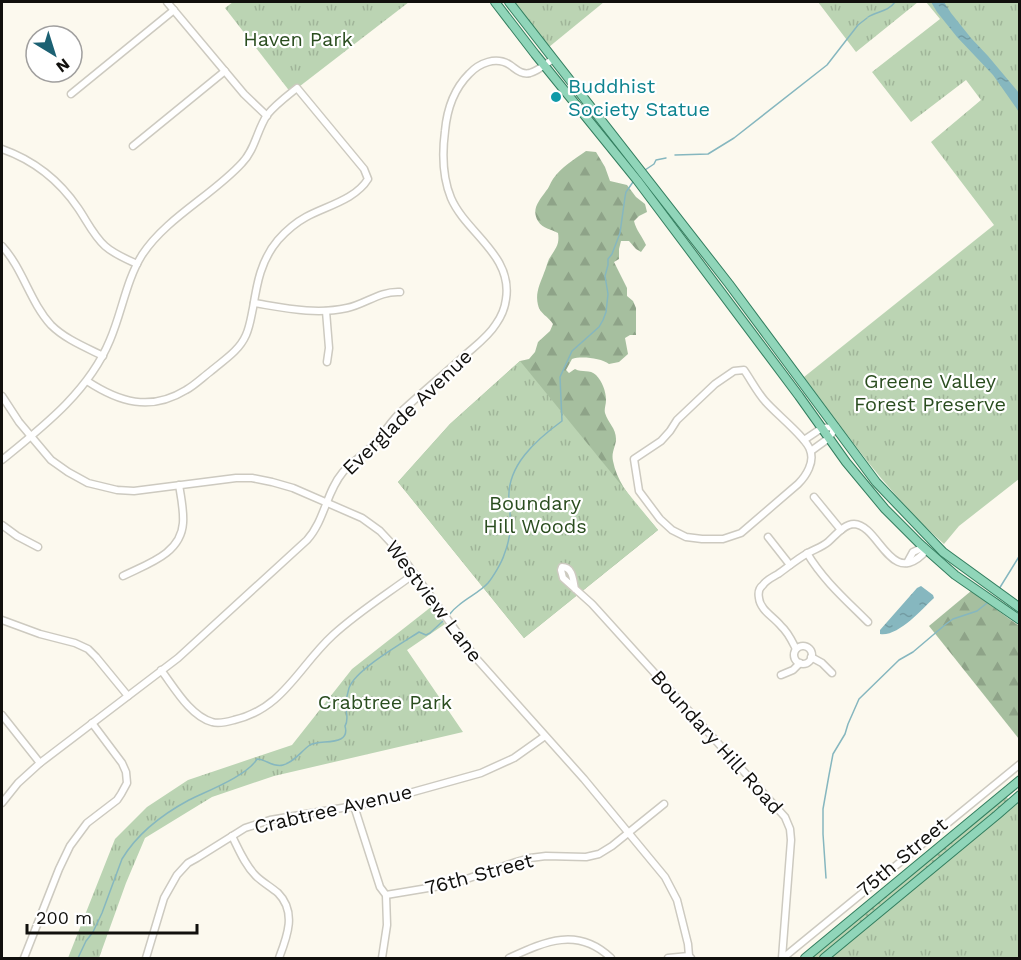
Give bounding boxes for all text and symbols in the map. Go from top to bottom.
north arrow [24,24,84,84]
park label: Haven Park [243,27,353,51]
text: N [52,54,73,77]
place label: Buddhist Society Statue [568,74,710,121]
marker: Buddhist Society Statue [549,90,563,104]
street label: Everglade Avenue [337,344,477,480]
park label: Greene Valley Forest Preserve [854,369,1006,416]
park label: Boundary Hill Woods [483,491,587,538]
street label: Westview Lane [380,535,488,667]
street label: Boundary Hill Road [646,665,788,819]
park label: Crabtree Park [318,690,452,714]
street label: Crabtree Avenue [252,779,414,839]
street label: 75th Street [852,812,953,902]
street label: 76th Street [422,848,536,900]
scale bar [27,897,196,935]
text: 200 m [36,907,92,928]

